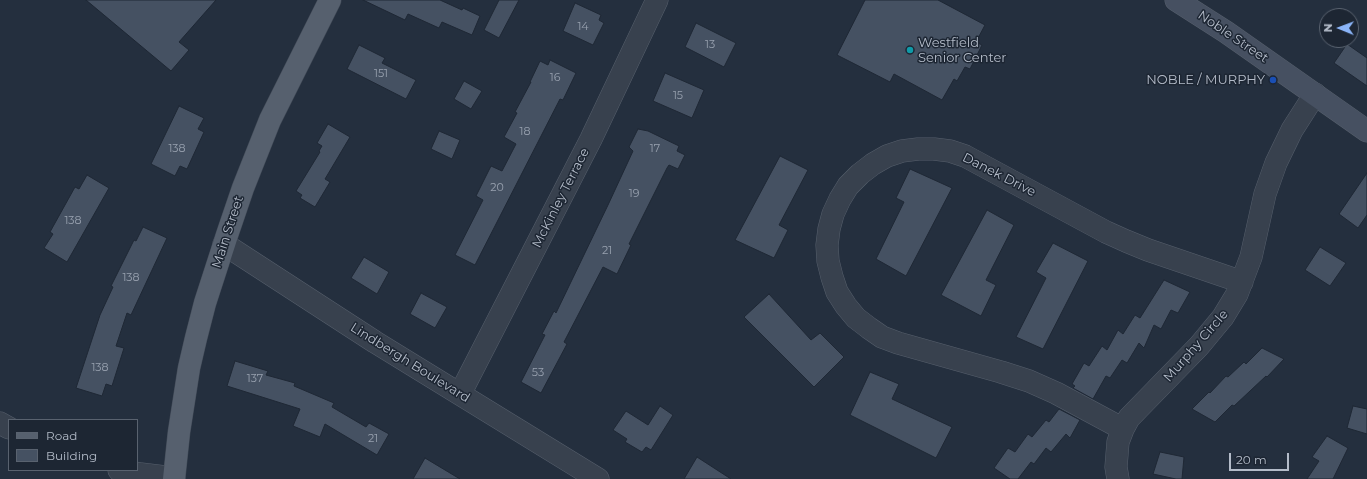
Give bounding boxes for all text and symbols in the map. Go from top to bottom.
street label: Noble Street [1195,8,1271,66]
north arrow [1319,8,1359,48]
house number: 14 [577,20,589,34]
text: N [1321,23,1335,32]
place label: Westfield Senior Center [918,35,1007,66]
house number: 13 [705,38,715,52]
marker: Westfield Senior Center [905,45,915,55]
house number: 151 [374,67,388,81]
house number: 16 [550,71,560,85]
place label: NOBLE / MURPHY [1146,72,1265,88]
marker: NOBLE / MURPHY [1268,75,1278,85]
house number: 15 [673,89,683,103]
house number: 18 [520,125,530,139]
house number: 138 [168,142,186,156]
house number: 17 [650,142,660,156]
street label: McKinley Terrace [529,145,593,251]
street label: Danek Drive [960,150,1038,200]
house number: 20 [490,181,504,195]
house number: 19 [629,187,639,201]
street label: Main Street [209,194,247,270]
house number: 138 [64,214,82,228]
house number: 21 [602,244,612,258]
house number: 138 [122,271,140,285]
street label: Murphy Circle [1160,307,1232,385]
street label: Lindbergh Boulevard [347,320,473,406]
house number: 138 [91,361,109,375]
house number: 53 [532,366,544,380]
house number: 137 [247,372,263,386]
legend [8,419,138,471]
text: Road [46,428,77,443]
house number: 21 [368,432,378,446]
scale bar [1231,445,1291,471]
text: Building [46,448,97,463]
text: 20 m [1236,452,1267,467]

